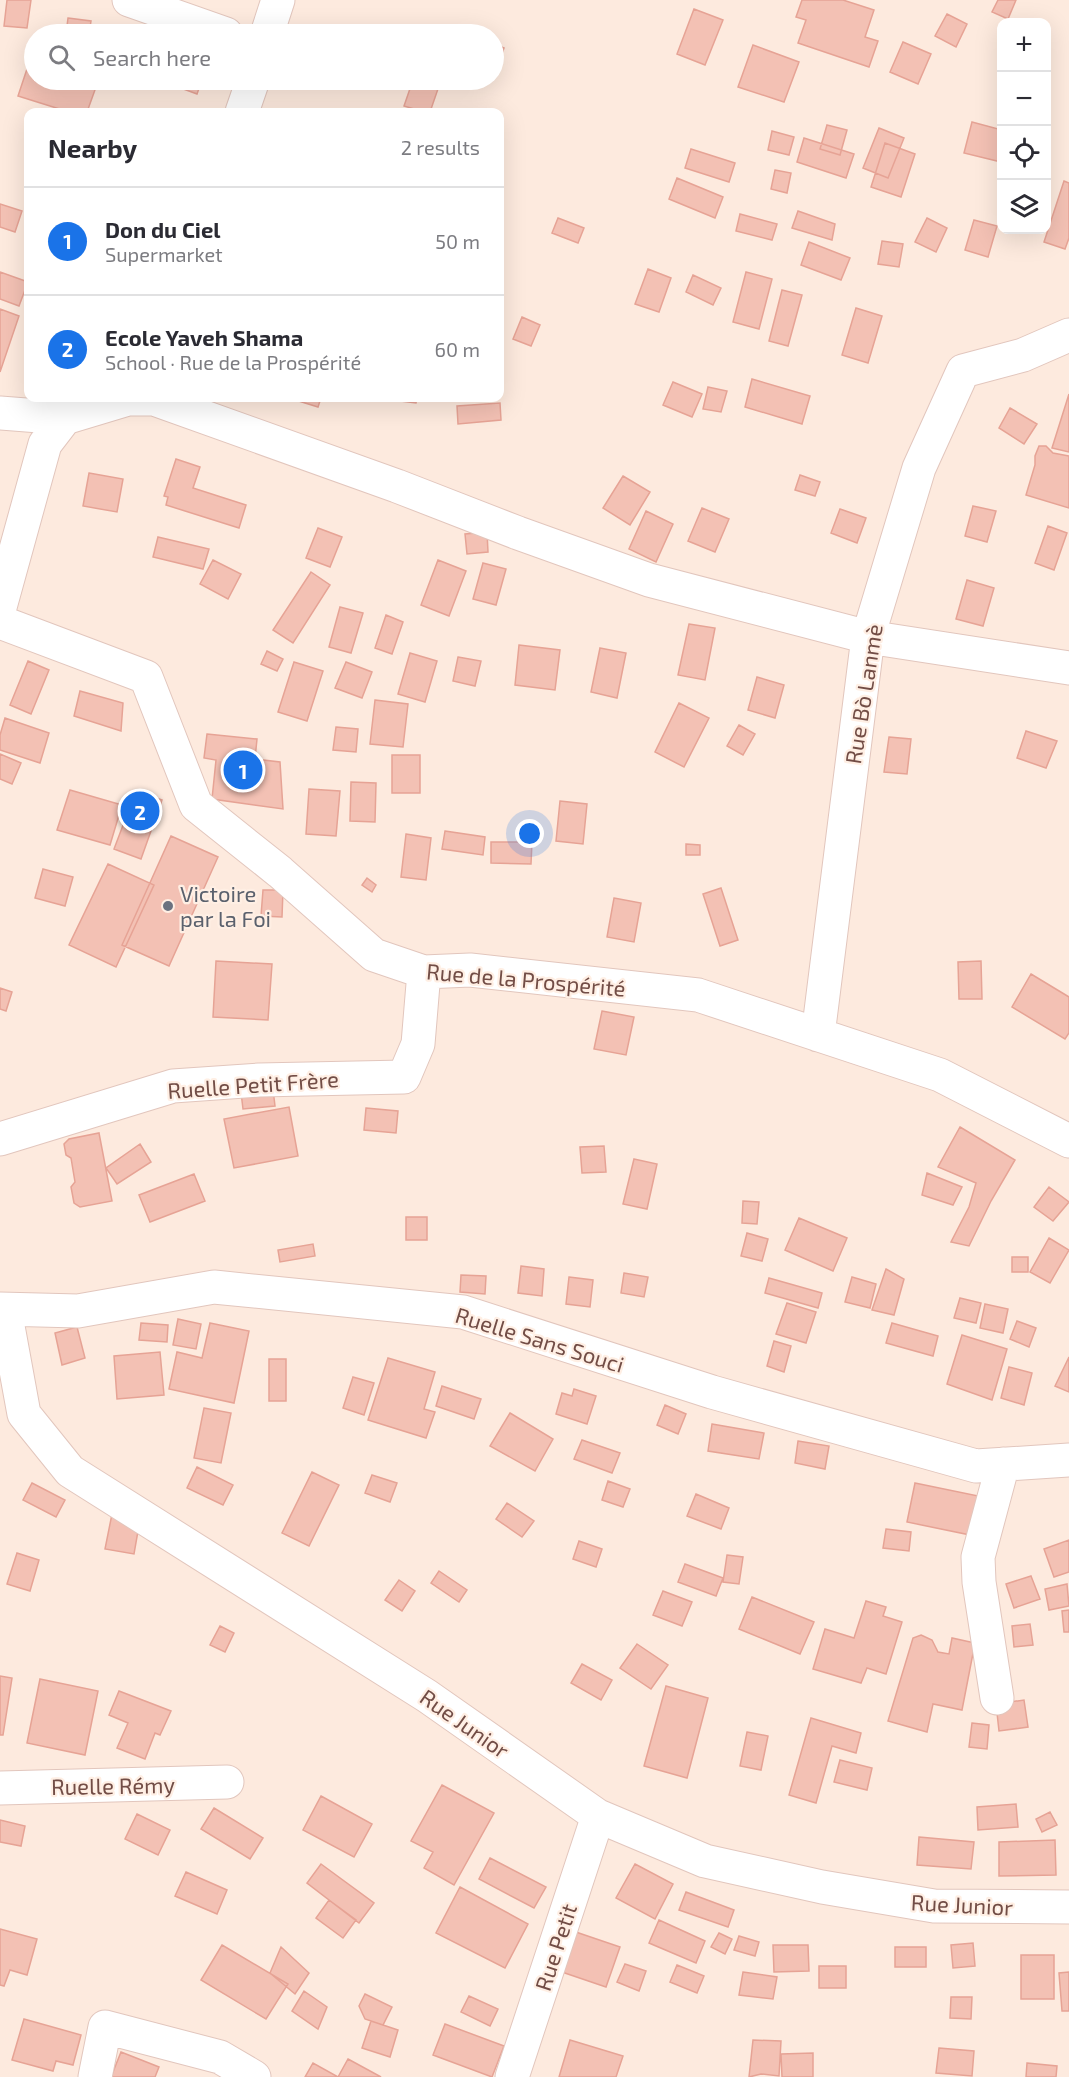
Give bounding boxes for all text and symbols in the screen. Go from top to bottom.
map controls [997,18,1051,234]
button: + [997,18,1051,72]
search box [24,24,504,90]
icon: search [45,41,78,74]
text: Search here [93,44,211,70]
button: − [997,72,1051,126]
button: locate [997,126,1051,180]
text: Nearby [48,132,137,163]
text: 2 results [401,135,480,159]
button: layers [997,180,1051,234]
text: Don du Ciel [105,216,221,242]
text: 1 [63,229,72,253]
text: 50 m [435,229,480,253]
text: Supermarket [105,242,223,266]
text: Ecole Yaveh Shama [105,324,303,350]
text: 2 [62,337,73,361]
text: 60 m [435,337,480,361]
text: School · Rue de la Prospérité [105,350,361,374]
street label: Rue Bò Lanmè [839,622,887,766]
pin: 1 [224,748,262,792]
pin: 2 [120,788,160,834]
your location [515,819,544,848]
place label: Victoire par la Foi [180,880,271,931]
marker: Victoire par la Foi [161,899,175,913]
street label: Rue de la Prospérité [425,957,627,1001]
street label: Ruelle Petit Frère [166,1065,340,1103]
street label: Ruelle Sans Souci [453,1301,627,1377]
street label: Rue Junior [416,1683,514,1763]
street label: Ruelle Rémy [51,1771,176,1799]
street label: Rue Junior [910,1888,1014,1920]
street label: Rue Petit [529,1900,581,1994]

